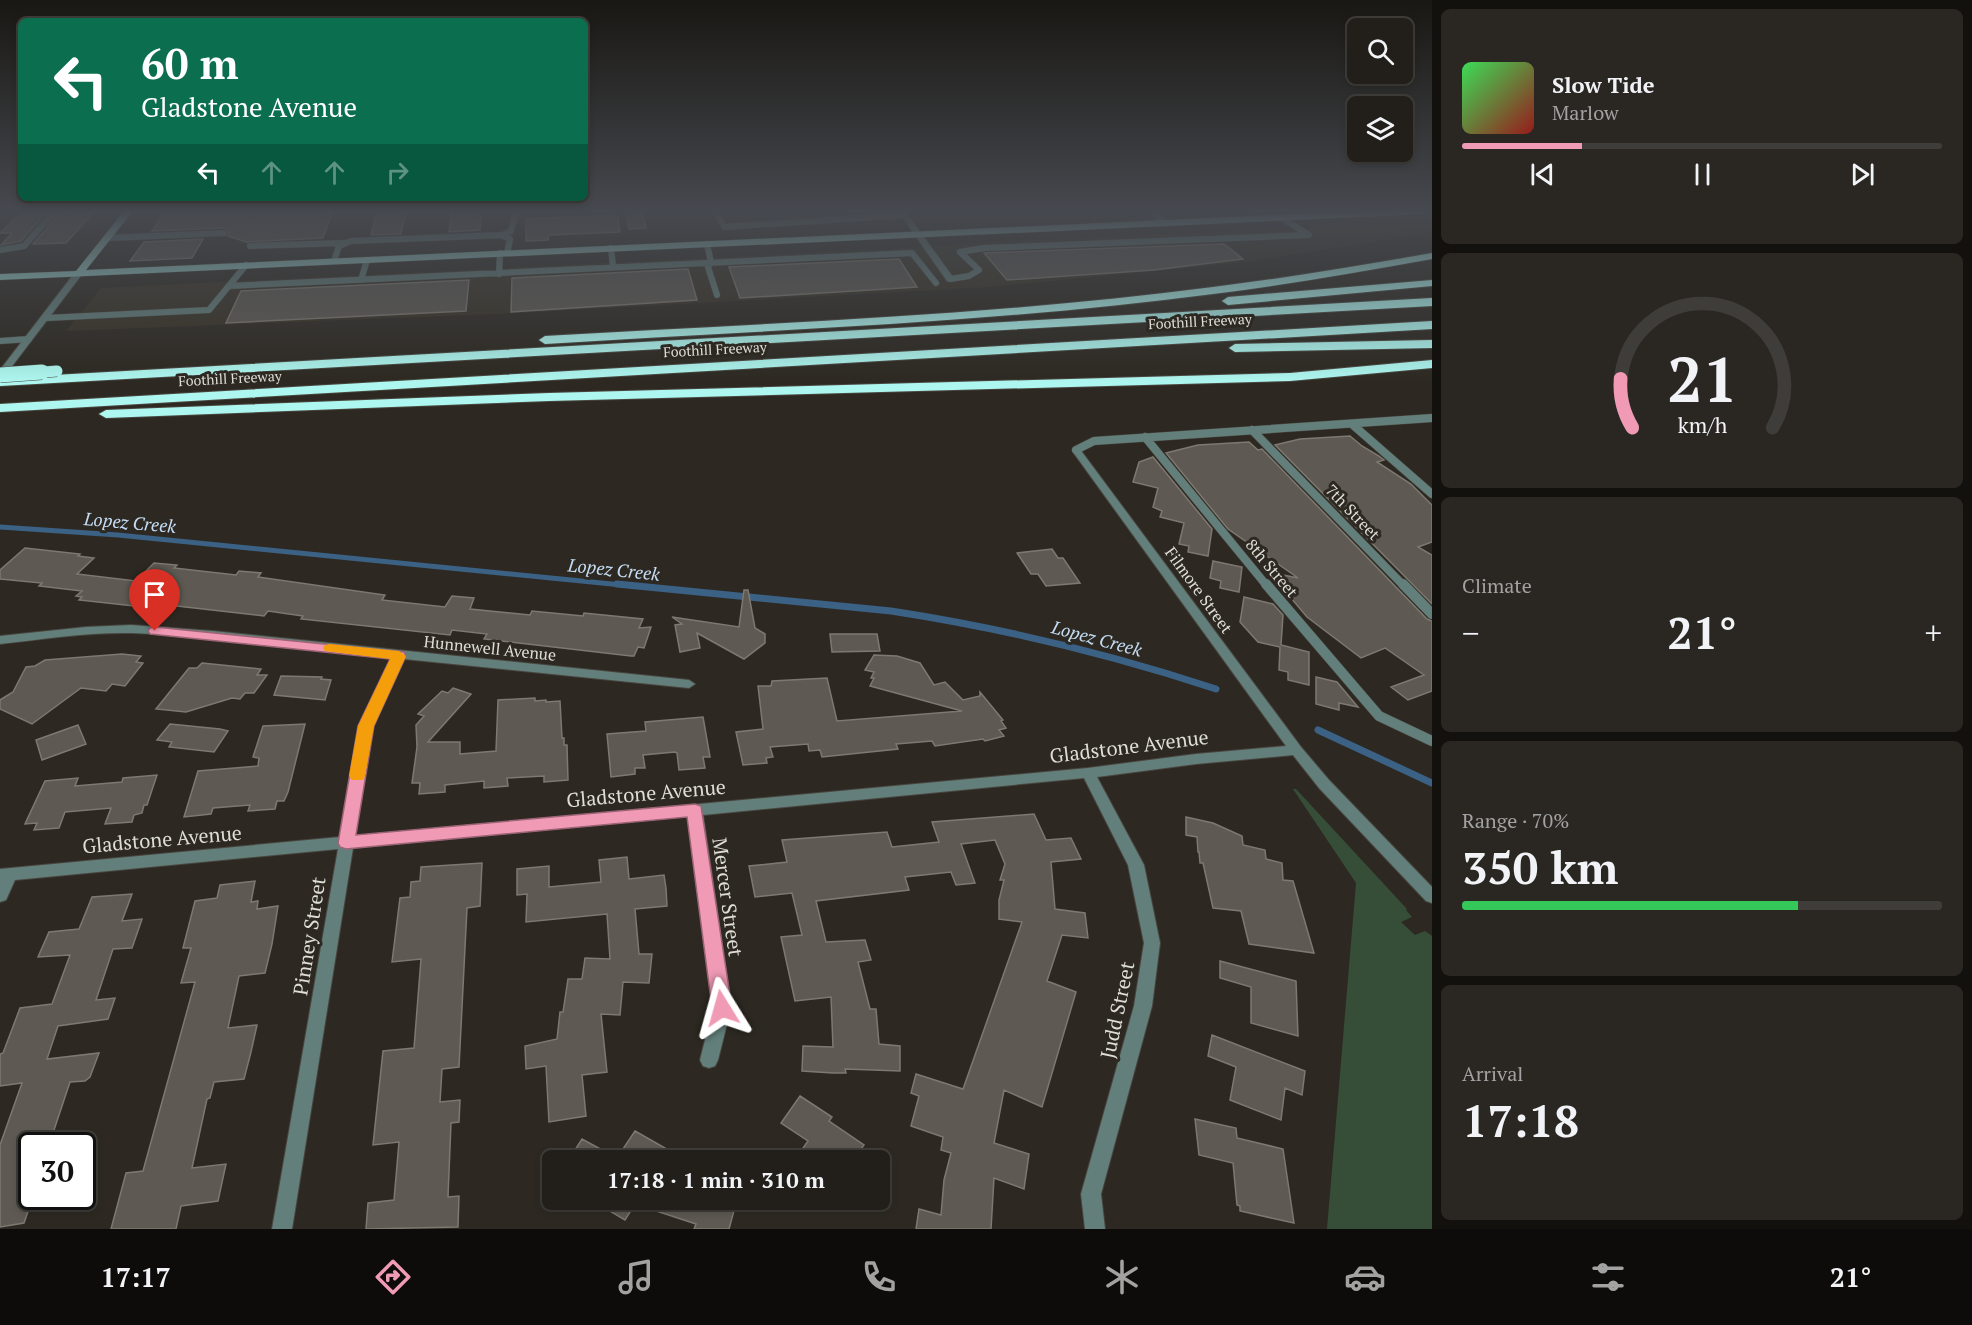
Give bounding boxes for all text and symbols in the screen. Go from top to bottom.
map controls [1347,18,1413,162]
button: search [1347,18,1413,84]
text: 60 m [141,35,239,91]
icon: left [42,42,120,120]
text: Slow Tide [1552,70,1655,99]
text: Gladstone Avenue [141,89,357,125]
button: layers [1347,96,1413,162]
text: Marlow [1552,99,1619,126]
icon: left [192,156,225,189]
icon: ahead [255,156,288,189]
icon: ahead [318,156,351,189]
icon: right [381,156,414,189]
icon: previous [1526,158,1559,191]
icon: pause [1686,158,1719,191]
icon: next [1846,158,1879,191]
street label: Foothill Freeway [1148,309,1253,333]
street label: Foothill Freeway [663,337,768,361]
text: 21 [1667,337,1737,420]
street label: Foothill Freeway [178,366,283,390]
text: km/h [1677,411,1727,439]
street label: 7th Street [1321,479,1385,545]
water label: Lopez Creek [82,506,177,538]
street label: 8th Street [1241,534,1303,602]
street label: Filmore Street [1160,542,1238,638]
water label: Lopez Creek [566,552,662,586]
pin [129,569,180,631]
text: Climate [1462,572,1532,599]
icon: arrive [138,578,171,611]
text: 21° [1667,602,1737,662]
text: − [1462,611,1480,654]
text: + [1924,611,1942,654]
water label: Lopez Creek [1048,614,1145,662]
street label: Hunnewell Avenue [423,630,557,666]
street label: Gladstone Avenue [1048,723,1210,769]
street label: Gladstone Avenue [565,773,727,813]
text: Range · 70% [1462,807,1569,834]
street label: Gladstone Avenue [81,819,243,859]
street label: Mercer Street [706,836,750,959]
text: 350 km [1462,837,1618,897]
street label: Pinney Street [286,874,332,997]
street label: Judd Street [1094,958,1141,1061]
position arrow [690,976,754,1040]
text: Arrival [1462,1060,1523,1087]
text: 17:18 [1462,1090,1579,1150]
speed limit sign: 30 [18,1132,96,1210]
text: 17:18 · 1 min · 310 m [607,1165,825,1194]
icon: directions [372,1256,414,1298]
icon: music [615,1256,657,1298]
icon: phone [858,1256,900,1298]
icon: climate [1101,1256,1143,1298]
icon: car [1344,1256,1386,1298]
icon: filters [1587,1256,1629,1298]
text: 17:17 [101,1259,171,1295]
text: 21° [1830,1259,1871,1295]

